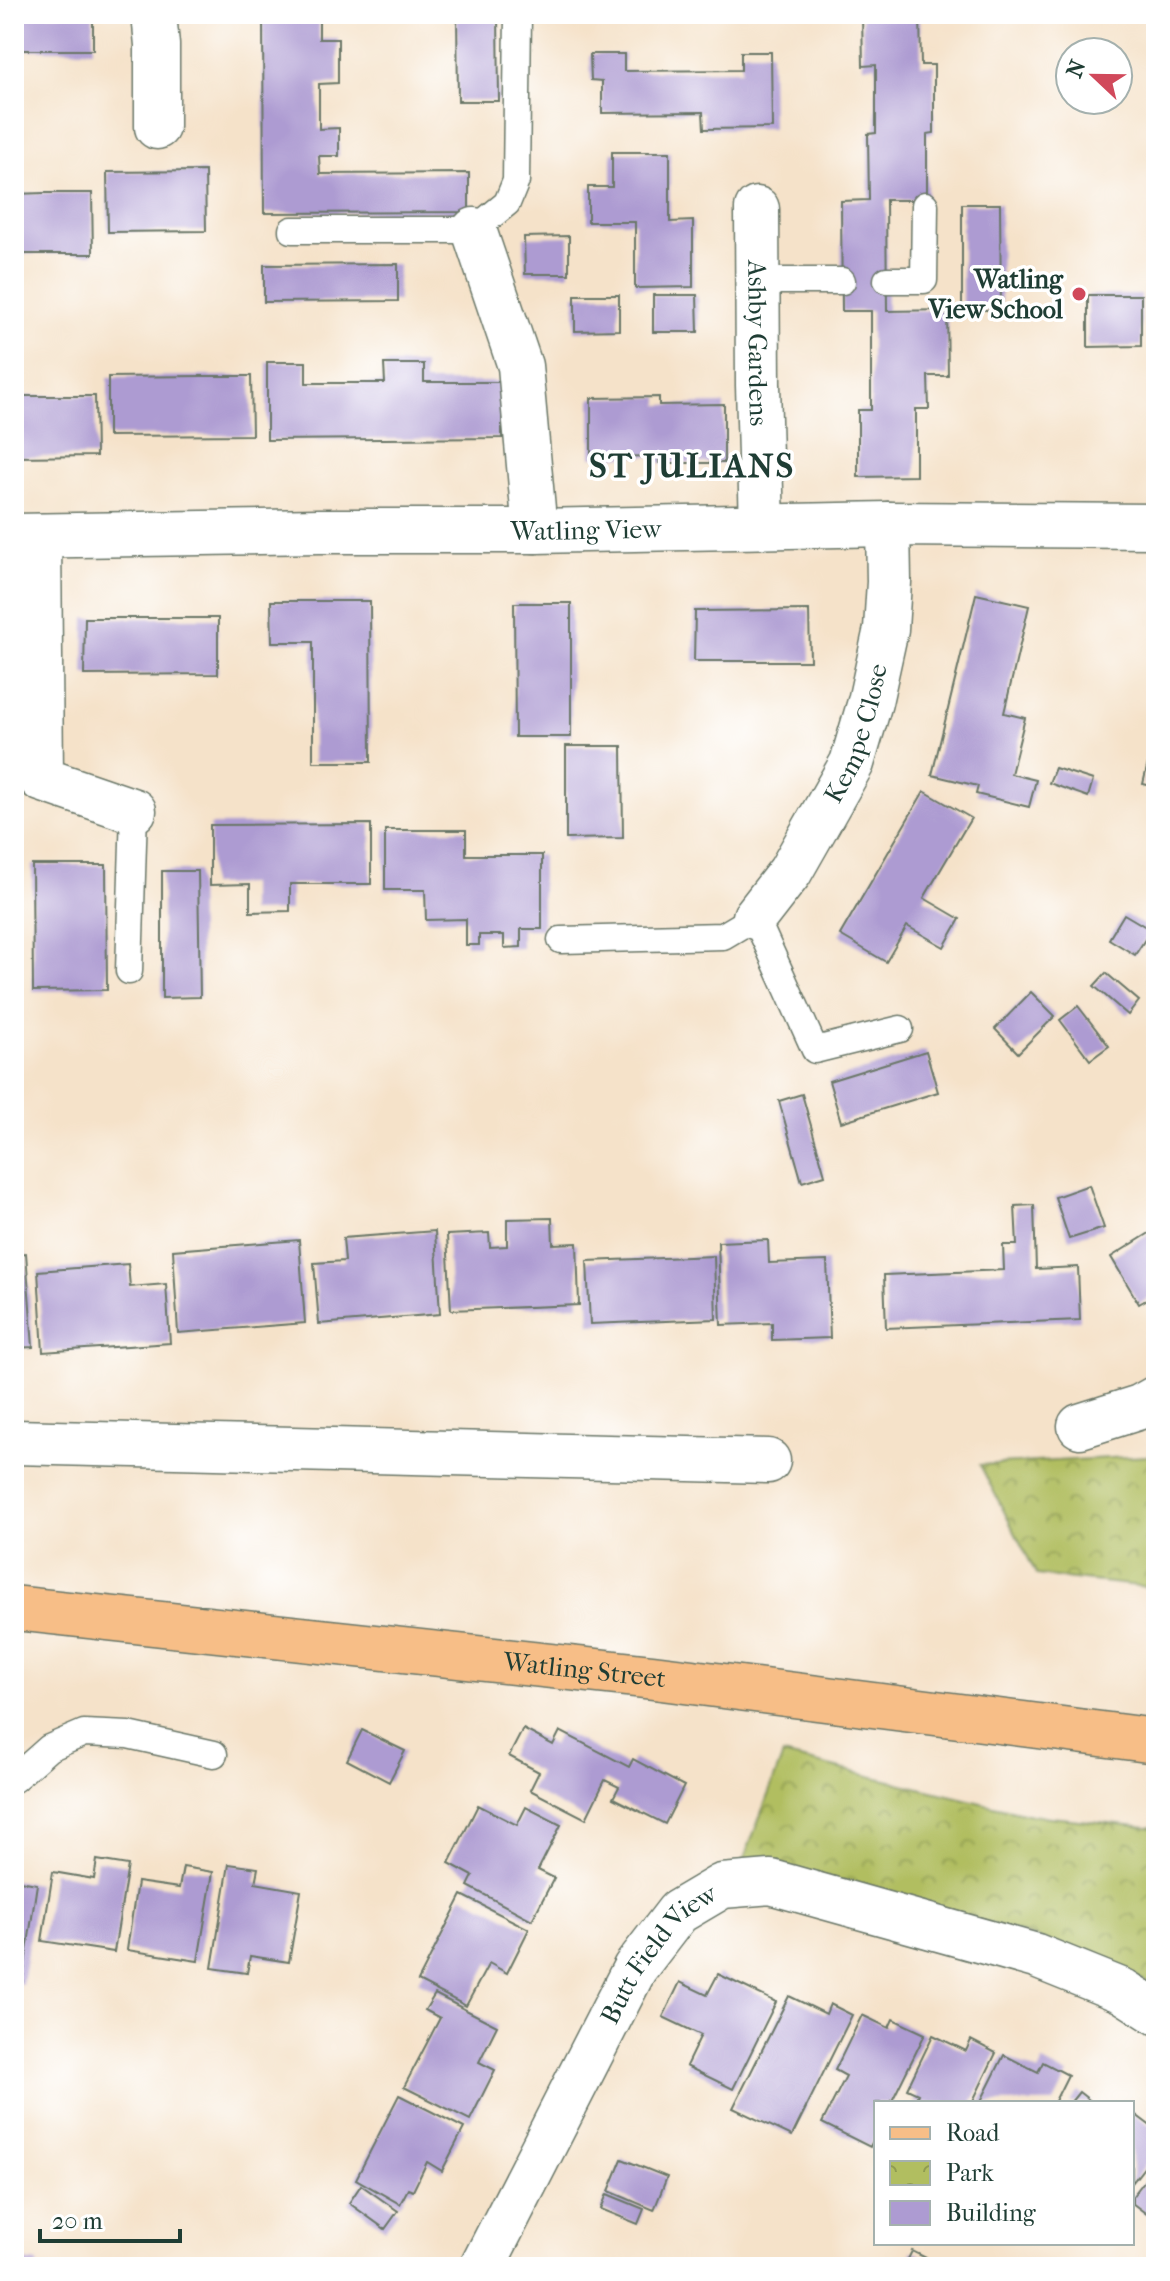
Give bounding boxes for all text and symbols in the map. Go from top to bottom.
north arrow [1054,36,1134,116]
text: N [1061,56,1092,81]
street label: Ashby Gardens [742,259,775,426]
place label: Watling View School [927,264,1064,325]
marker: Watling View School [1070,285,1088,303]
district label: ST JULIANS [589,446,795,486]
street label: Watling View [510,513,662,547]
street label: Kempe Close [817,661,893,808]
street label: Watling Street [501,1645,668,1694]
street label: Butt Field View [594,1877,723,2029]
legend [874,2101,1134,2245]
text: Road [946,2119,1000,2147]
text: Park [946,2159,994,2187]
scale bar [40,2193,180,2243]
text: Building [946,2199,1037,2227]
text: 20 m [52,2207,103,2235]

